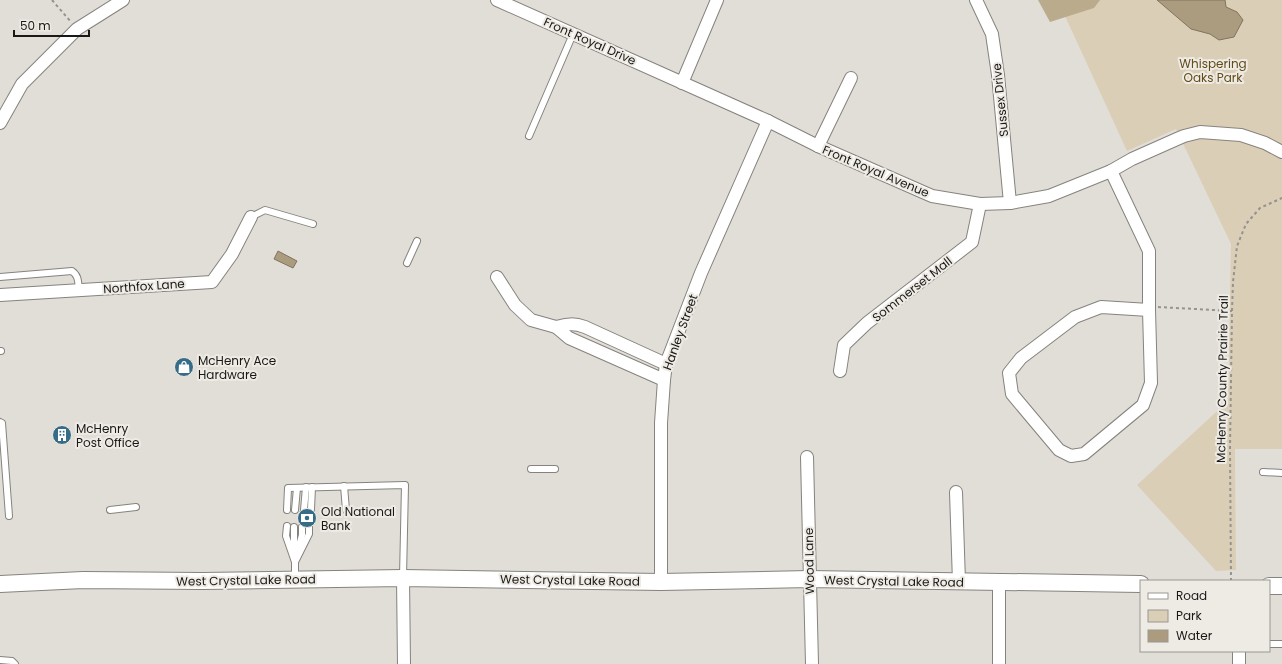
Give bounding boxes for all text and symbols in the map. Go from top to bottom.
scale bar [14,12,89,38]
street label: Front Royal Drive [541,13,639,69]
text: 50 m [20,17,51,34]
park label: Whispering Oaks Park [1179,55,1247,86]
street label: Sussex Drive [988,62,1012,138]
street label: Front Royal Avenue [820,141,932,201]
street label: Sommerset Mall [869,252,955,326]
street label: Northfox Lane [103,275,185,297]
street label: Hanley Street [658,292,702,372]
street label: McHenry County Prairie Trail [1212,295,1232,463]
place label: McHenry Ace Hardware [198,352,276,383]
shop icon: McHenry Ace Hardware [173,356,195,378]
place label: McHenry Post Office [76,420,139,451]
building icon: McHenry Post Office [51,424,73,446]
place label: Old National Bank [321,503,395,534]
bank icon: Old National Bank [296,507,318,529]
street label: Wood Lane [800,527,818,595]
street label: West Crystal Lake Road [176,570,316,590]
street label: West Crystal Lake Road [500,570,640,590]
street label: West Crystal Lake Road [824,571,964,591]
legend [1140,580,1270,652]
text: Road [1176,587,1207,604]
text: Park [1176,607,1203,624]
text: Water [1176,627,1213,644]

